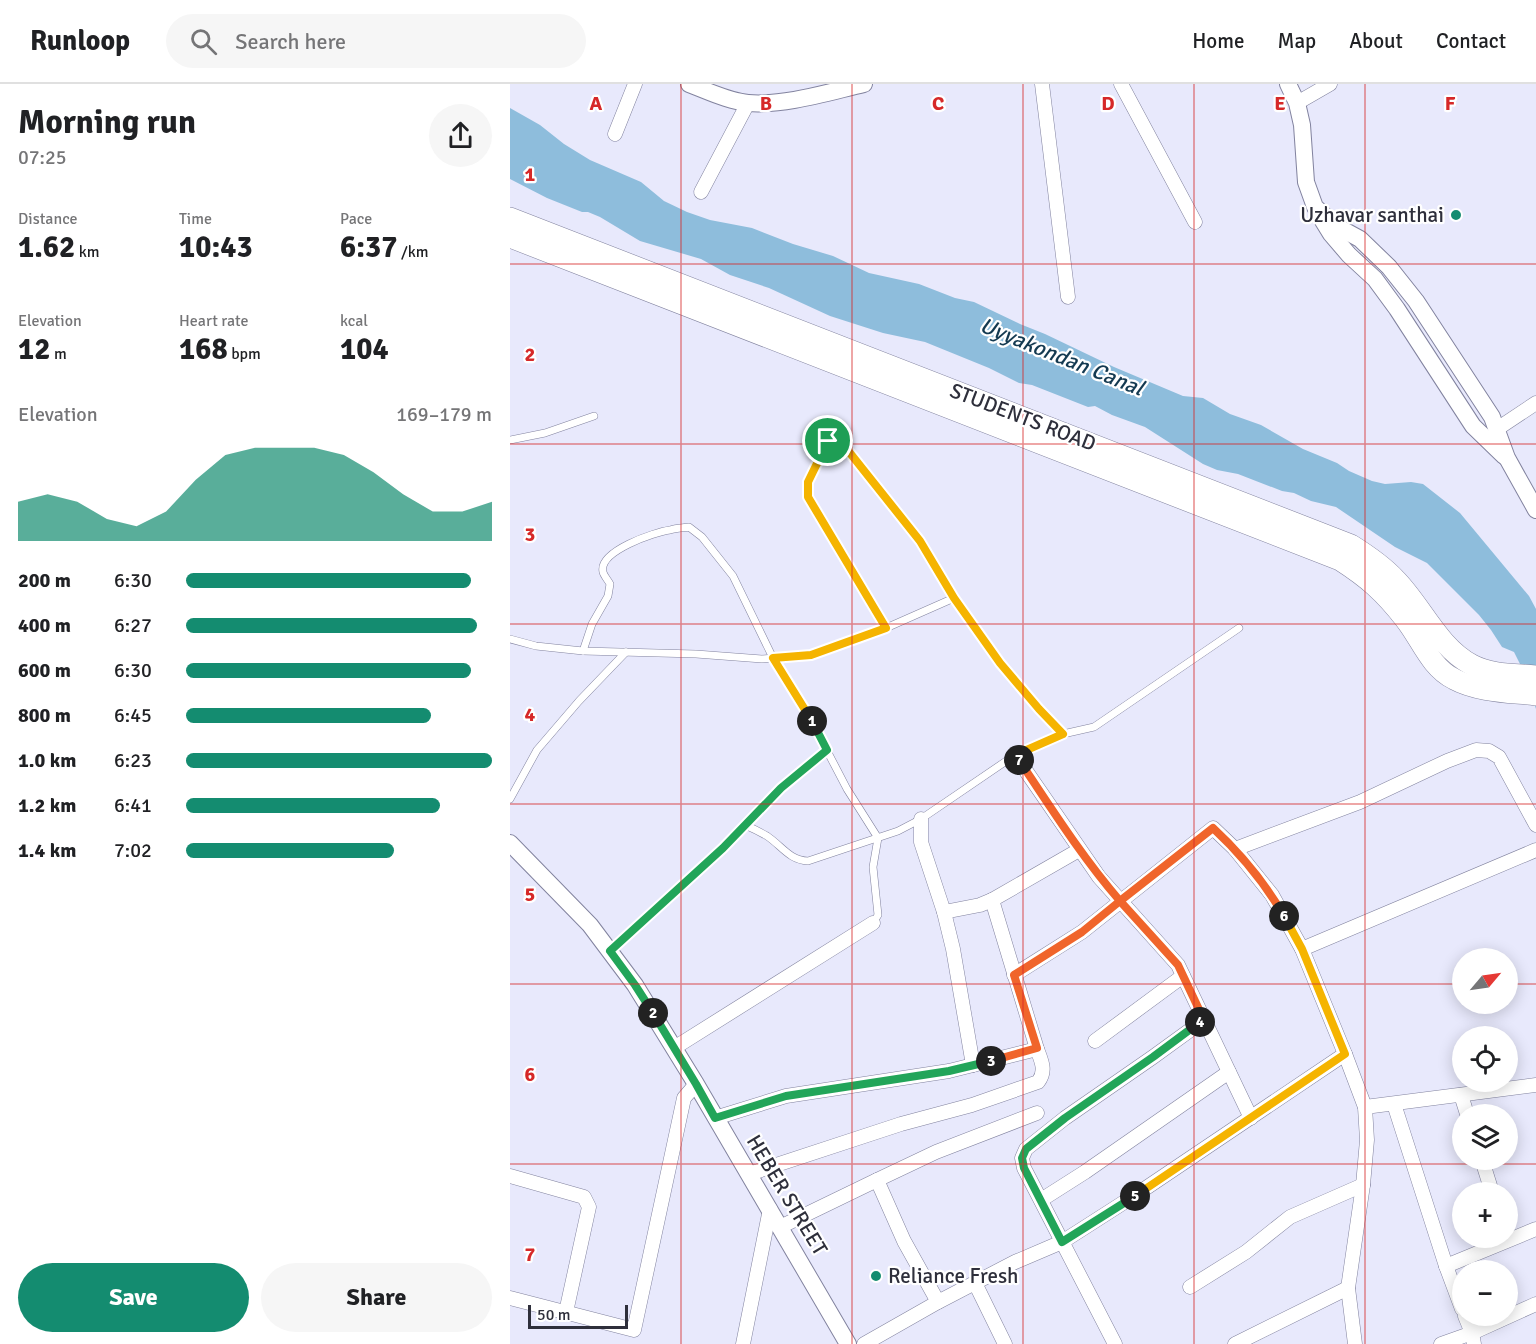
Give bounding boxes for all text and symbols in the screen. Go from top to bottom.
search box [166,14,586,68]
text: Runloop [30,24,130,58]
icon: search [187,25,220,58]
text: Search here [235,28,346,55]
text: Home [1192,28,1245,54]
text: Map [1278,28,1316,54]
text: About [1349,28,1403,54]
text: Contact [1436,28,1506,54]
text: A [590,91,603,116]
text: B [760,91,772,116]
text: C [932,91,944,116]
text: D [1101,91,1115,116]
text: E [1274,91,1286,116]
text: F [1445,91,1456,116]
text: Morning run [18,102,196,143]
button: share [429,104,492,167]
text: 07:25 [18,145,67,170]
text: 1 [525,162,536,187]
place label: Uzhavar santhai [1300,202,1444,228]
marker: Uzhavar santhai [1449,208,1463,222]
text: Distance [18,209,78,229]
text: Time [179,209,212,229]
text: Pace [340,209,372,229]
text: 1.62 [18,229,75,266]
text: 10:43 [179,229,253,266]
text: 6:37 [340,229,397,266]
text: km [75,242,100,262]
text: /km [397,242,429,262]
text: Elevation [18,311,82,331]
text: Heart rate [179,311,248,331]
text: kcal [340,311,368,331]
water label: Uyyakondan Canal [976,311,1149,402]
text: 12 [18,331,50,368]
text: 168 [179,331,228,368]
text: 104 [340,331,389,368]
text: 2 [525,342,535,367]
text: m [50,344,67,364]
text: bpm [228,344,261,364]
street label: STUDENTS ROAD [946,377,1100,457]
text: Elevation [18,402,98,427]
text: 169–179 m [396,402,492,427]
pin [802,415,853,466]
icon: arrive [811,424,844,457]
text: 3 [525,522,535,547]
text: 200 m [18,568,71,593]
text: 6:30 [114,568,152,593]
text: 400 m [18,613,71,638]
text: 6:27 [114,613,152,638]
text: 600 m [18,658,71,683]
text: 6:30 [114,658,152,683]
text: 4 [525,702,536,727]
text: 800 m [18,703,71,728]
text: 6:45 [114,703,152,728]
pin: 1 [797,706,827,736]
text: 1 [808,711,816,731]
pin: 7 [1004,745,1034,775]
text: 1.0 km [18,748,76,773]
text: 6:23 [114,748,152,773]
text: 7 [1015,750,1023,770]
text: 1.2 km [18,793,76,818]
text: 6:41 [114,793,152,818]
text: 1.4 km [18,838,76,863]
text: 7:02 [114,838,152,863]
text: 5 [525,882,535,907]
pin: 6 [1269,901,1299,931]
text: 6 [1280,906,1288,926]
north arrow [1452,948,1518,1014]
map controls [1452,948,1518,1326]
pin: 2 [638,998,668,1028]
text: 2 [649,1003,657,1023]
pin: 4 [1185,1007,1215,1037]
text: 4 [1196,1012,1204,1032]
button: locate [1452,1026,1518,1092]
pin: 3 [976,1046,1006,1076]
text: 3 [987,1051,995,1071]
text: 6 [525,1062,536,1087]
button: layers [1452,1104,1518,1170]
street label: HEBER STREET [741,1130,834,1261]
pin: 5 [1120,1181,1150,1211]
button: + [1452,1182,1518,1248]
text: 5 [1131,1186,1139,1206]
text: 7 [525,1242,536,1267]
button: − [1452,1260,1518,1326]
button: Save [18,1263,249,1332]
button: Share [261,1263,492,1332]
place label: Reliance Fresh [888,1263,1019,1289]
marker: Reliance Fresh [869,1269,883,1283]
scale bar [528,1302,628,1330]
text: 50 m [537,1305,571,1325]

